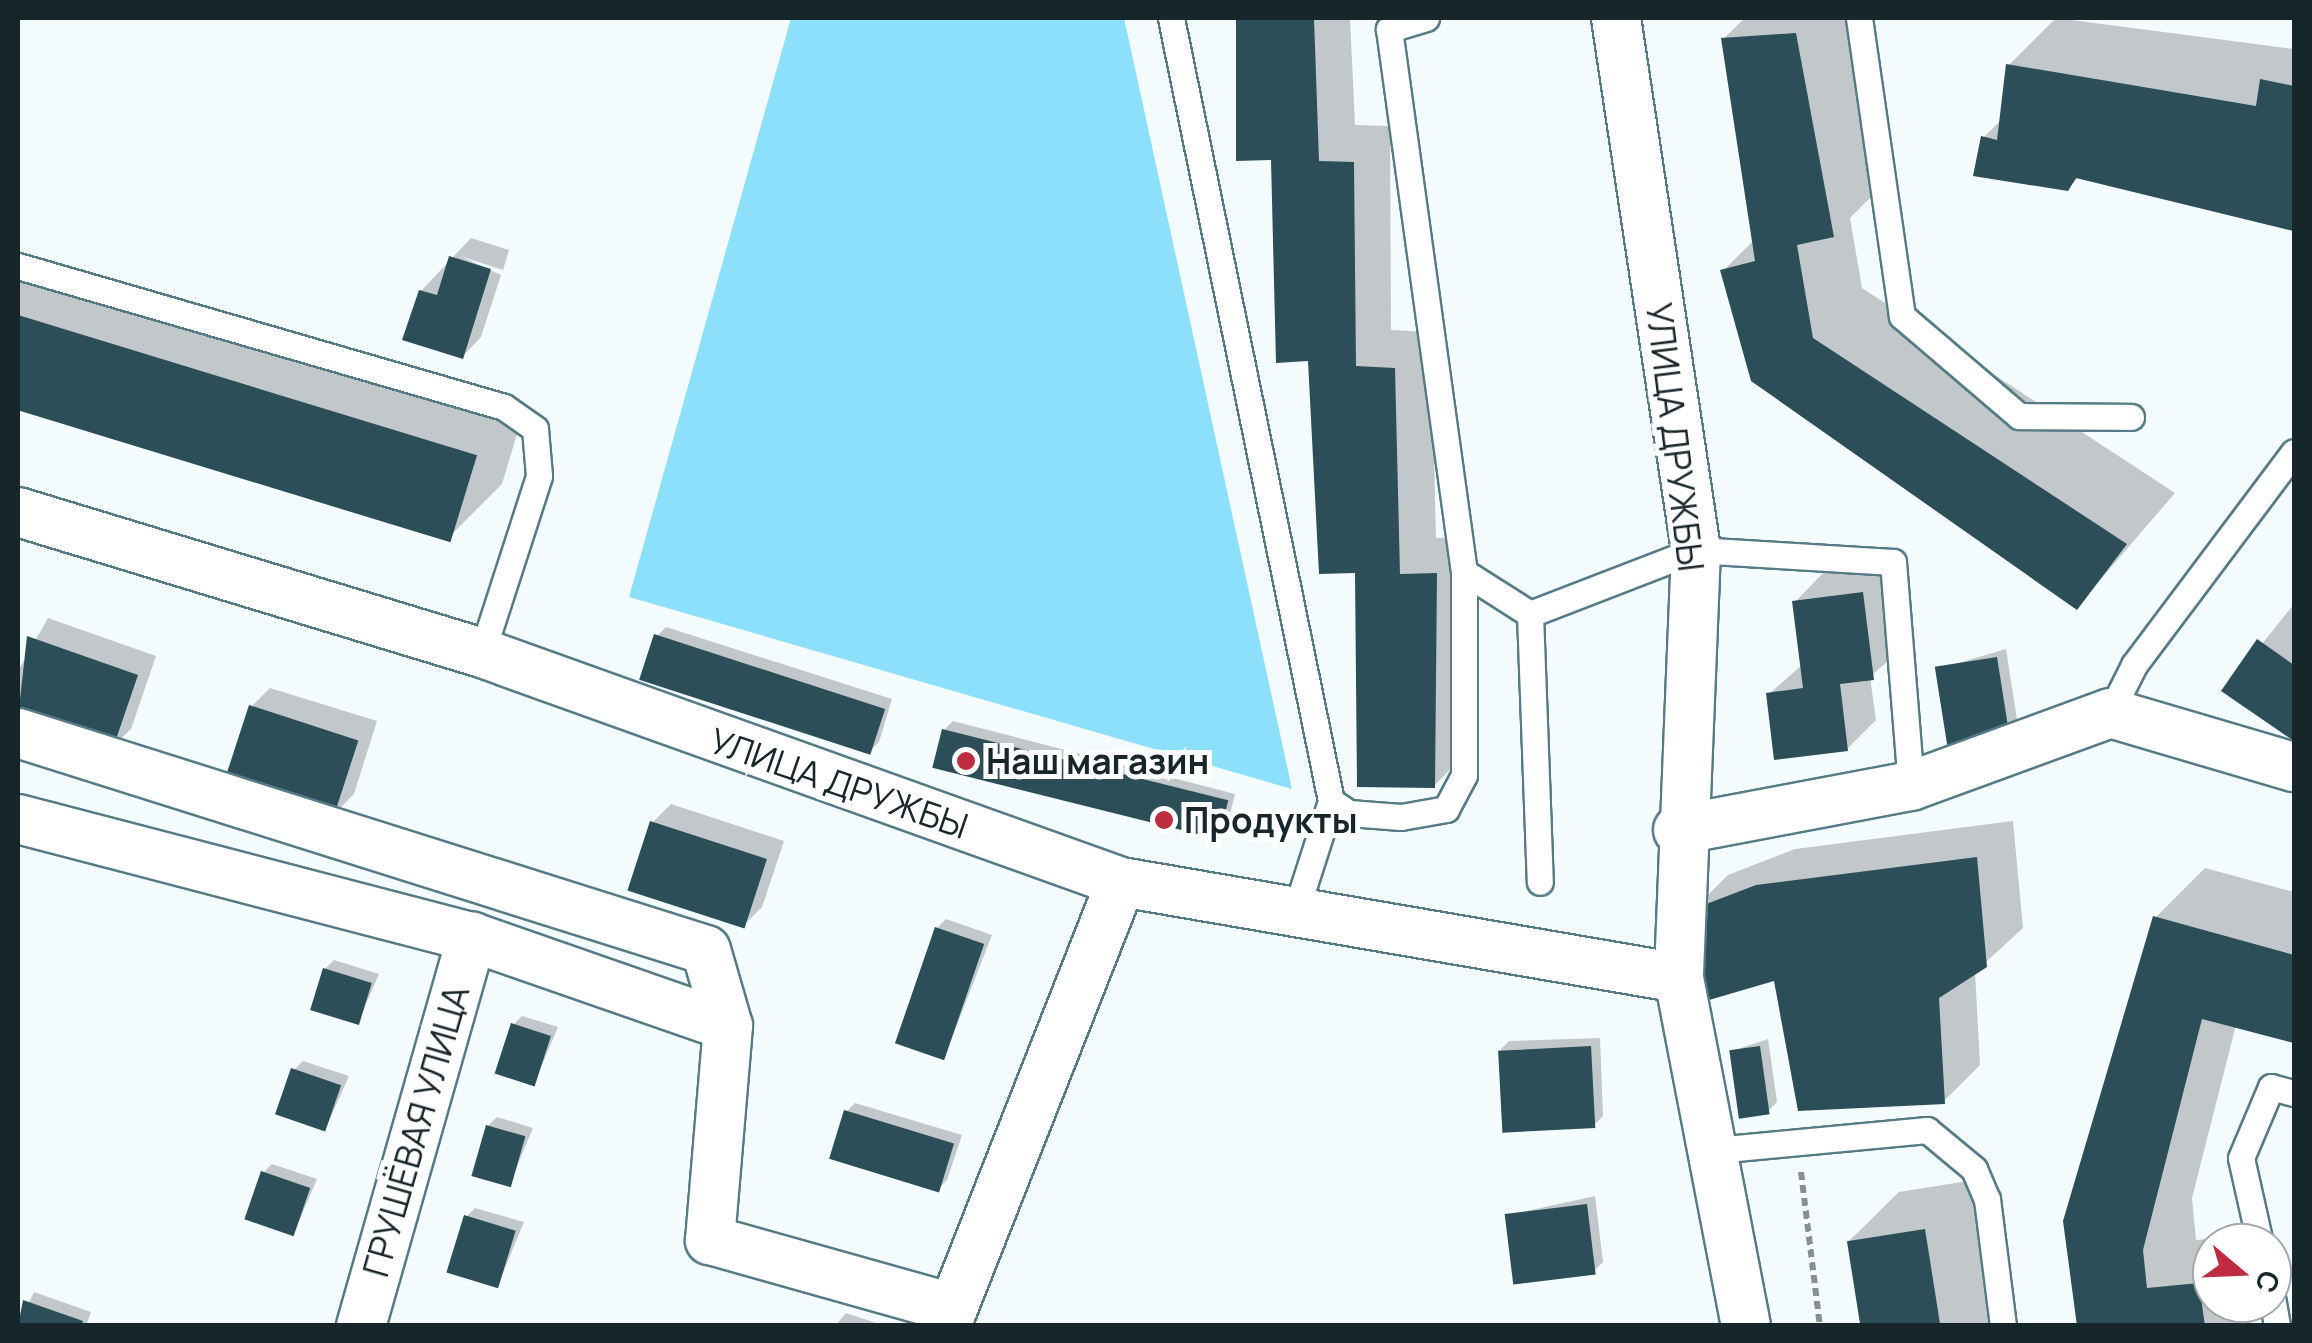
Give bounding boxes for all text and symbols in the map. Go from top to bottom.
street label: УЛИЦА ДРУЖБЫ [1638,300,1712,574]
street label: УЛИЦА ДРУЖБЫ [705,719,973,847]
place label: Наш магазин [986,740,1209,782]
marker: Наш магазин [955,750,977,772]
place label: Продукты [1184,799,1358,841]
marker: Продукты [1153,809,1175,831]
street label: ГРУШЁВАЯ УЛИЦА [354,981,478,1281]
north arrow [2192,1223,2292,1323]
text: С [2247,1266,2290,1298]

